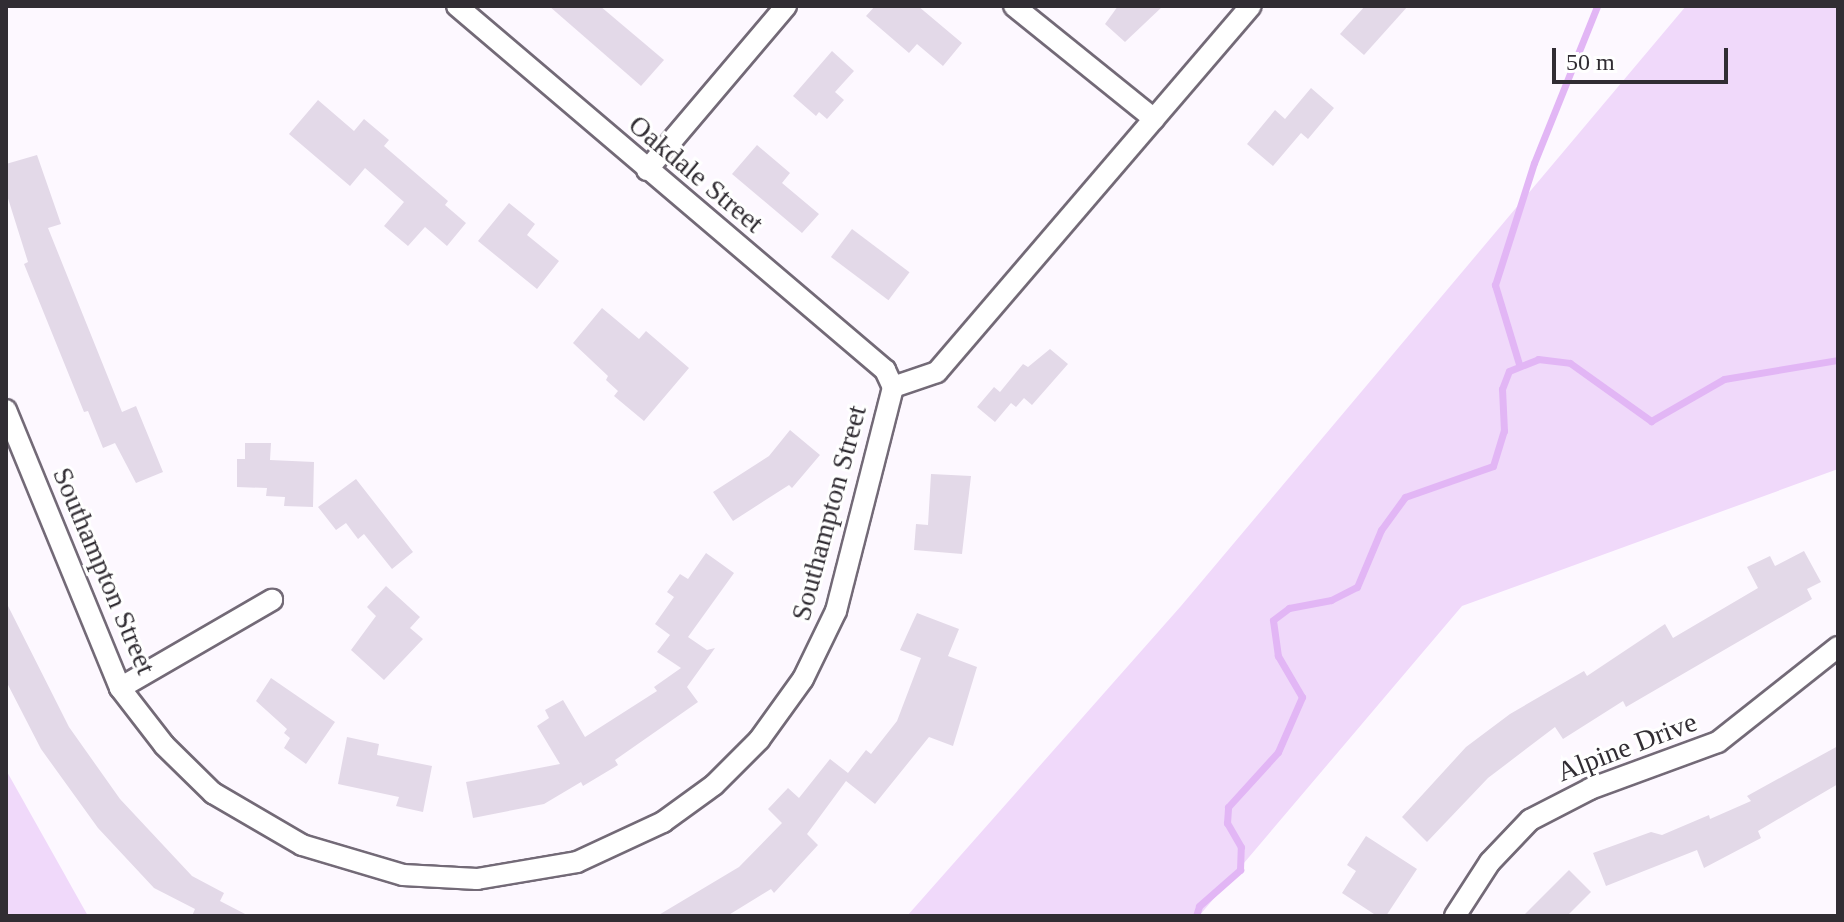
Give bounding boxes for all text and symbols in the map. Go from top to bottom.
scale bar [1556,32,1732,82]
text: 50 m [1566,49,1615,75]
street label: Oakdale Street [622,108,770,240]
street label: Southampton Street [784,402,874,624]
street label: Southampton Street [45,462,163,680]
street label: Alpine Drive [1552,705,1702,789]

